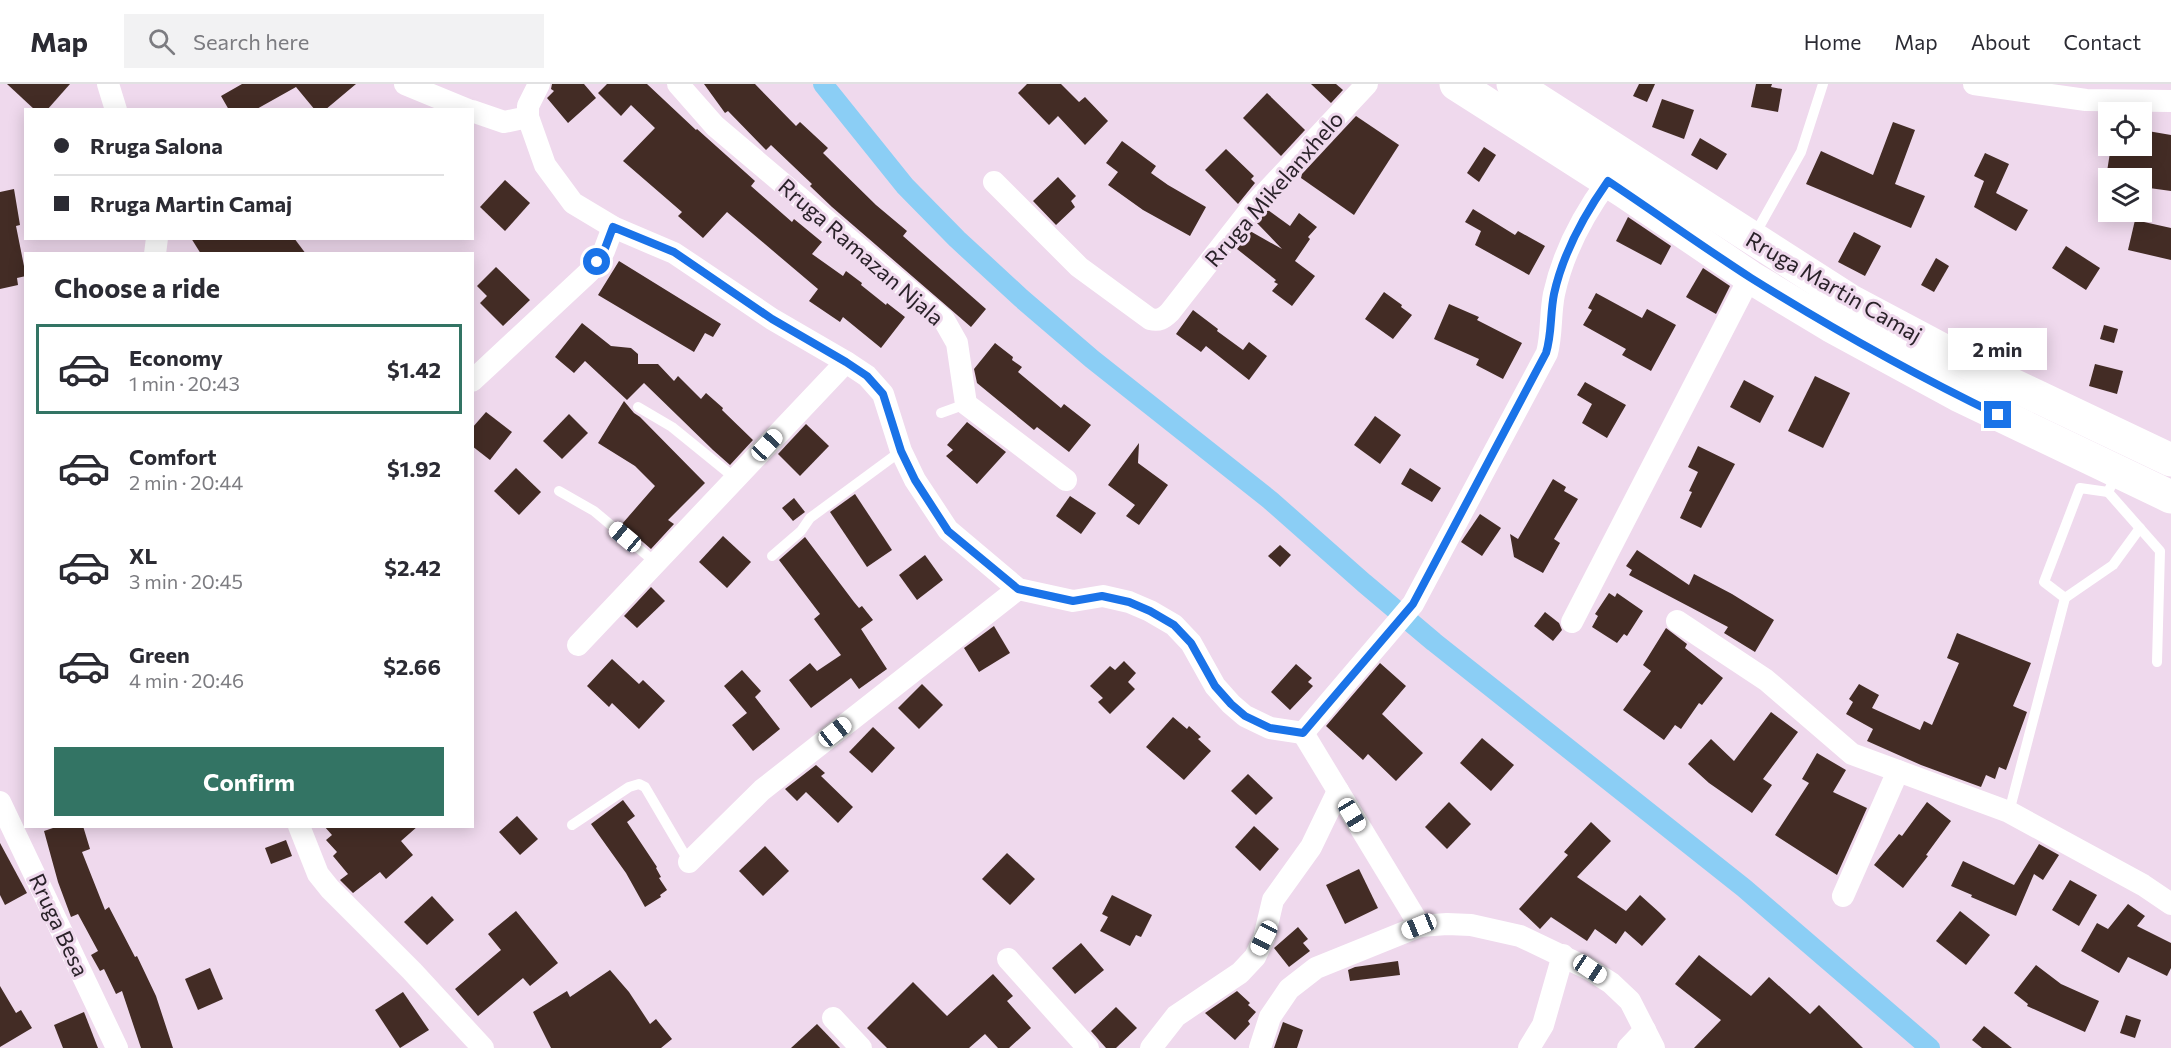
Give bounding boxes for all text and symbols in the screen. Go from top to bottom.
search box [124,14,544,68]
text: Map [30,24,88,58]
icon: search [145,25,178,58]
text: Search here [193,28,309,55]
text: Home [1804,29,1861,54]
text: Map [1894,29,1938,54]
text: About [1971,29,2030,54]
text: Contact [2063,29,2141,54]
map controls [2098,102,2152,222]
button: locate [2098,102,2152,156]
street label: Rruga Mikelanxhelo [1199,105,1349,272]
text: Rruga Salona [90,132,223,159]
button: layers [2098,168,2152,222]
street label: Rruga Ramazan Njala [773,172,950,331]
text: Rruga Martin Camaj [90,190,292,217]
street label: Rruga Martin Camaj [1741,225,1927,348]
route start [583,248,610,275]
text: Choose a ride [54,271,220,304]
callout: 2 min [1948,328,2048,370]
text: 2 min [1973,337,2022,361]
icon: car [57,342,111,396]
text: Economy [129,344,223,371]
text: $1.42 [387,356,441,383]
text: 1 min · 20:43 [129,371,240,395]
route end [1984,401,2011,428]
car [748,426,786,464]
icon: car [57,441,111,495]
text: Comfort [129,443,217,470]
text: $1.92 [387,455,441,482]
text: 2 min · 20:44 [129,470,243,494]
car [605,519,645,555]
icon: car [57,540,111,594]
text: XL [129,542,157,569]
text: $2.42 [384,554,441,581]
text: 3 min · 20:45 [129,569,243,593]
icon: car [57,639,111,693]
text: Green [129,641,190,668]
text: $2.66 [383,653,441,680]
text: 4 min · 20:46 [129,668,244,692]
car [815,714,855,750]
button: Confirm [54,747,444,816]
car [1335,795,1369,835]
street label: Rruga Besa [24,869,95,981]
car [1399,911,1439,941]
car [1248,918,1280,958]
car [1570,951,1610,987]

